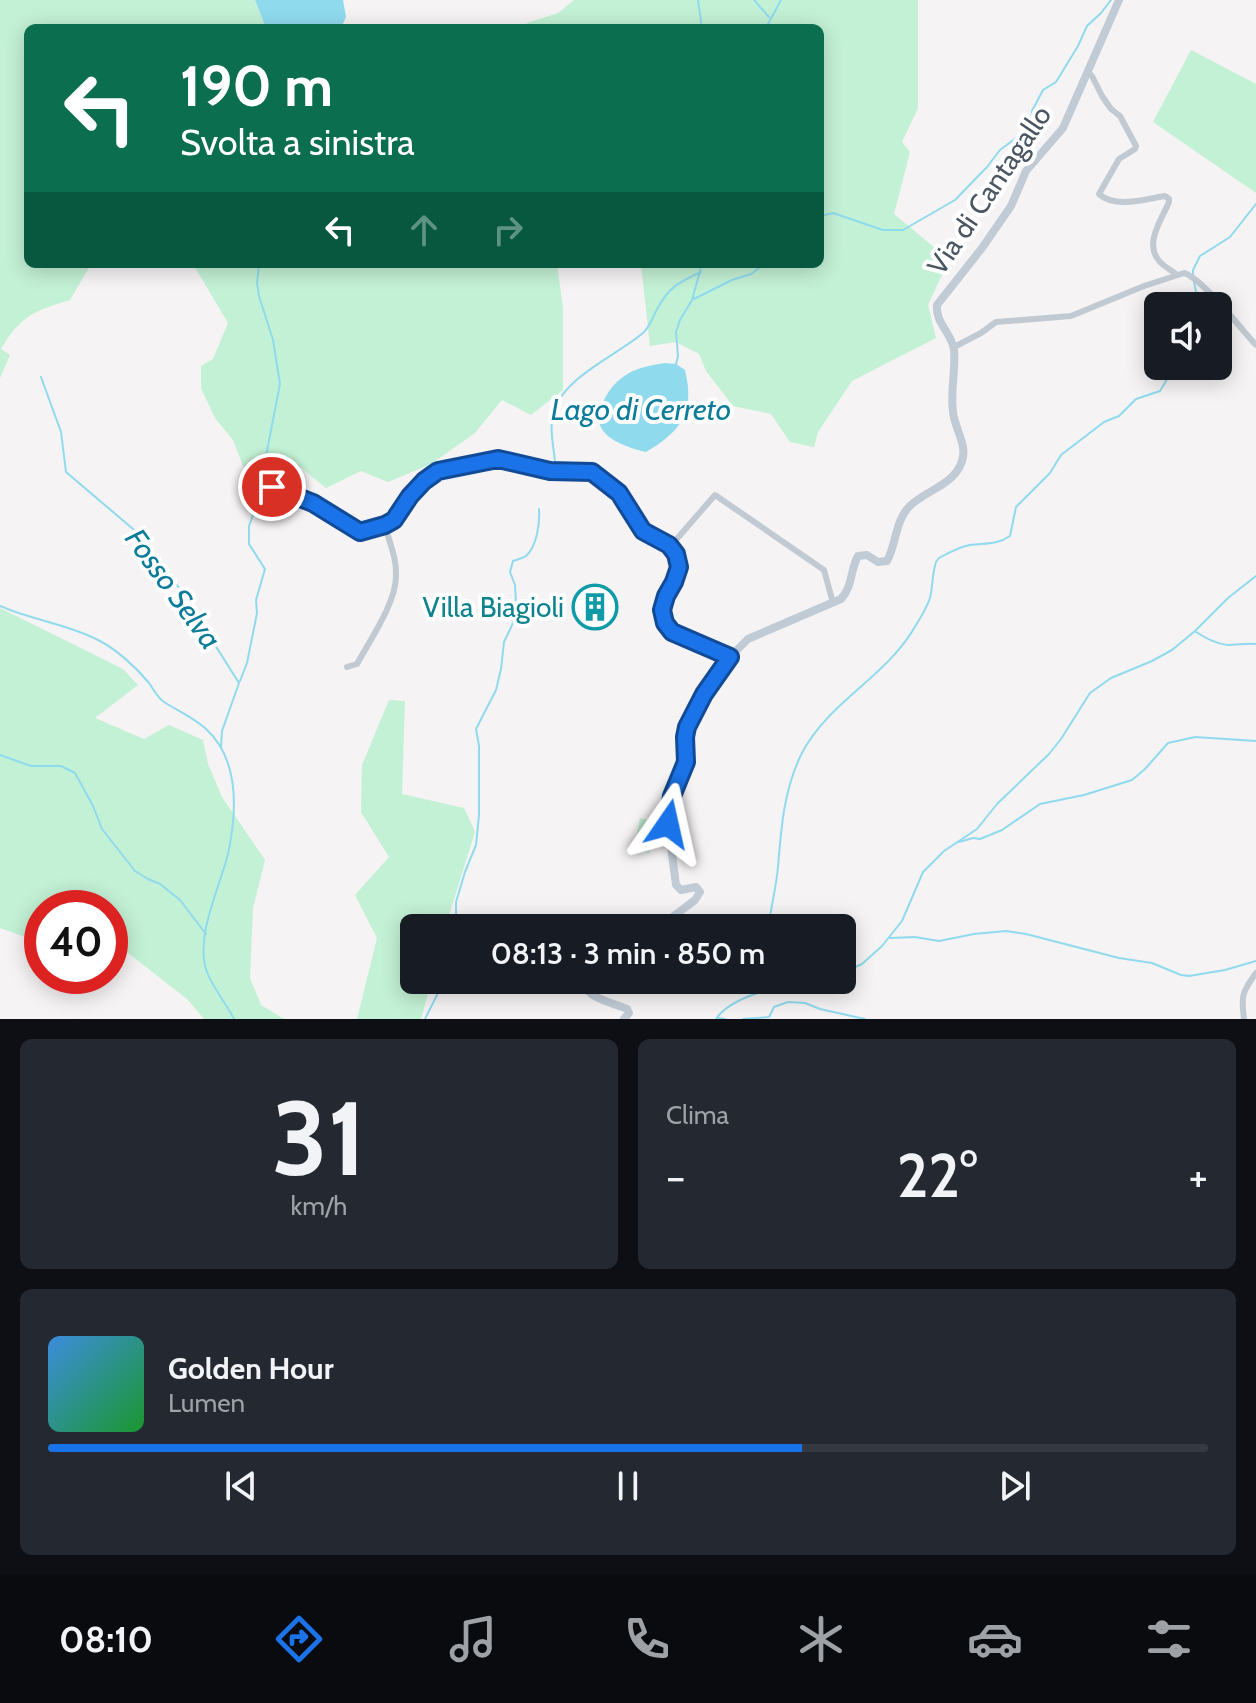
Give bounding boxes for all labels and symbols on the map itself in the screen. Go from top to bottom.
street label: Via di Cantagallo [920,99,1058,281]
water label: Lago di Cerreto [551,391,731,428]
pin [238,453,306,521]
water label: Fosso Selva [117,521,230,656]
building icon: Villa Biagioli [571,583,619,631]
place label: Villa Biagioli [423,590,564,624]
position arrow [626,782,710,866]
speed limit sign: 40 [24,890,128,994]

